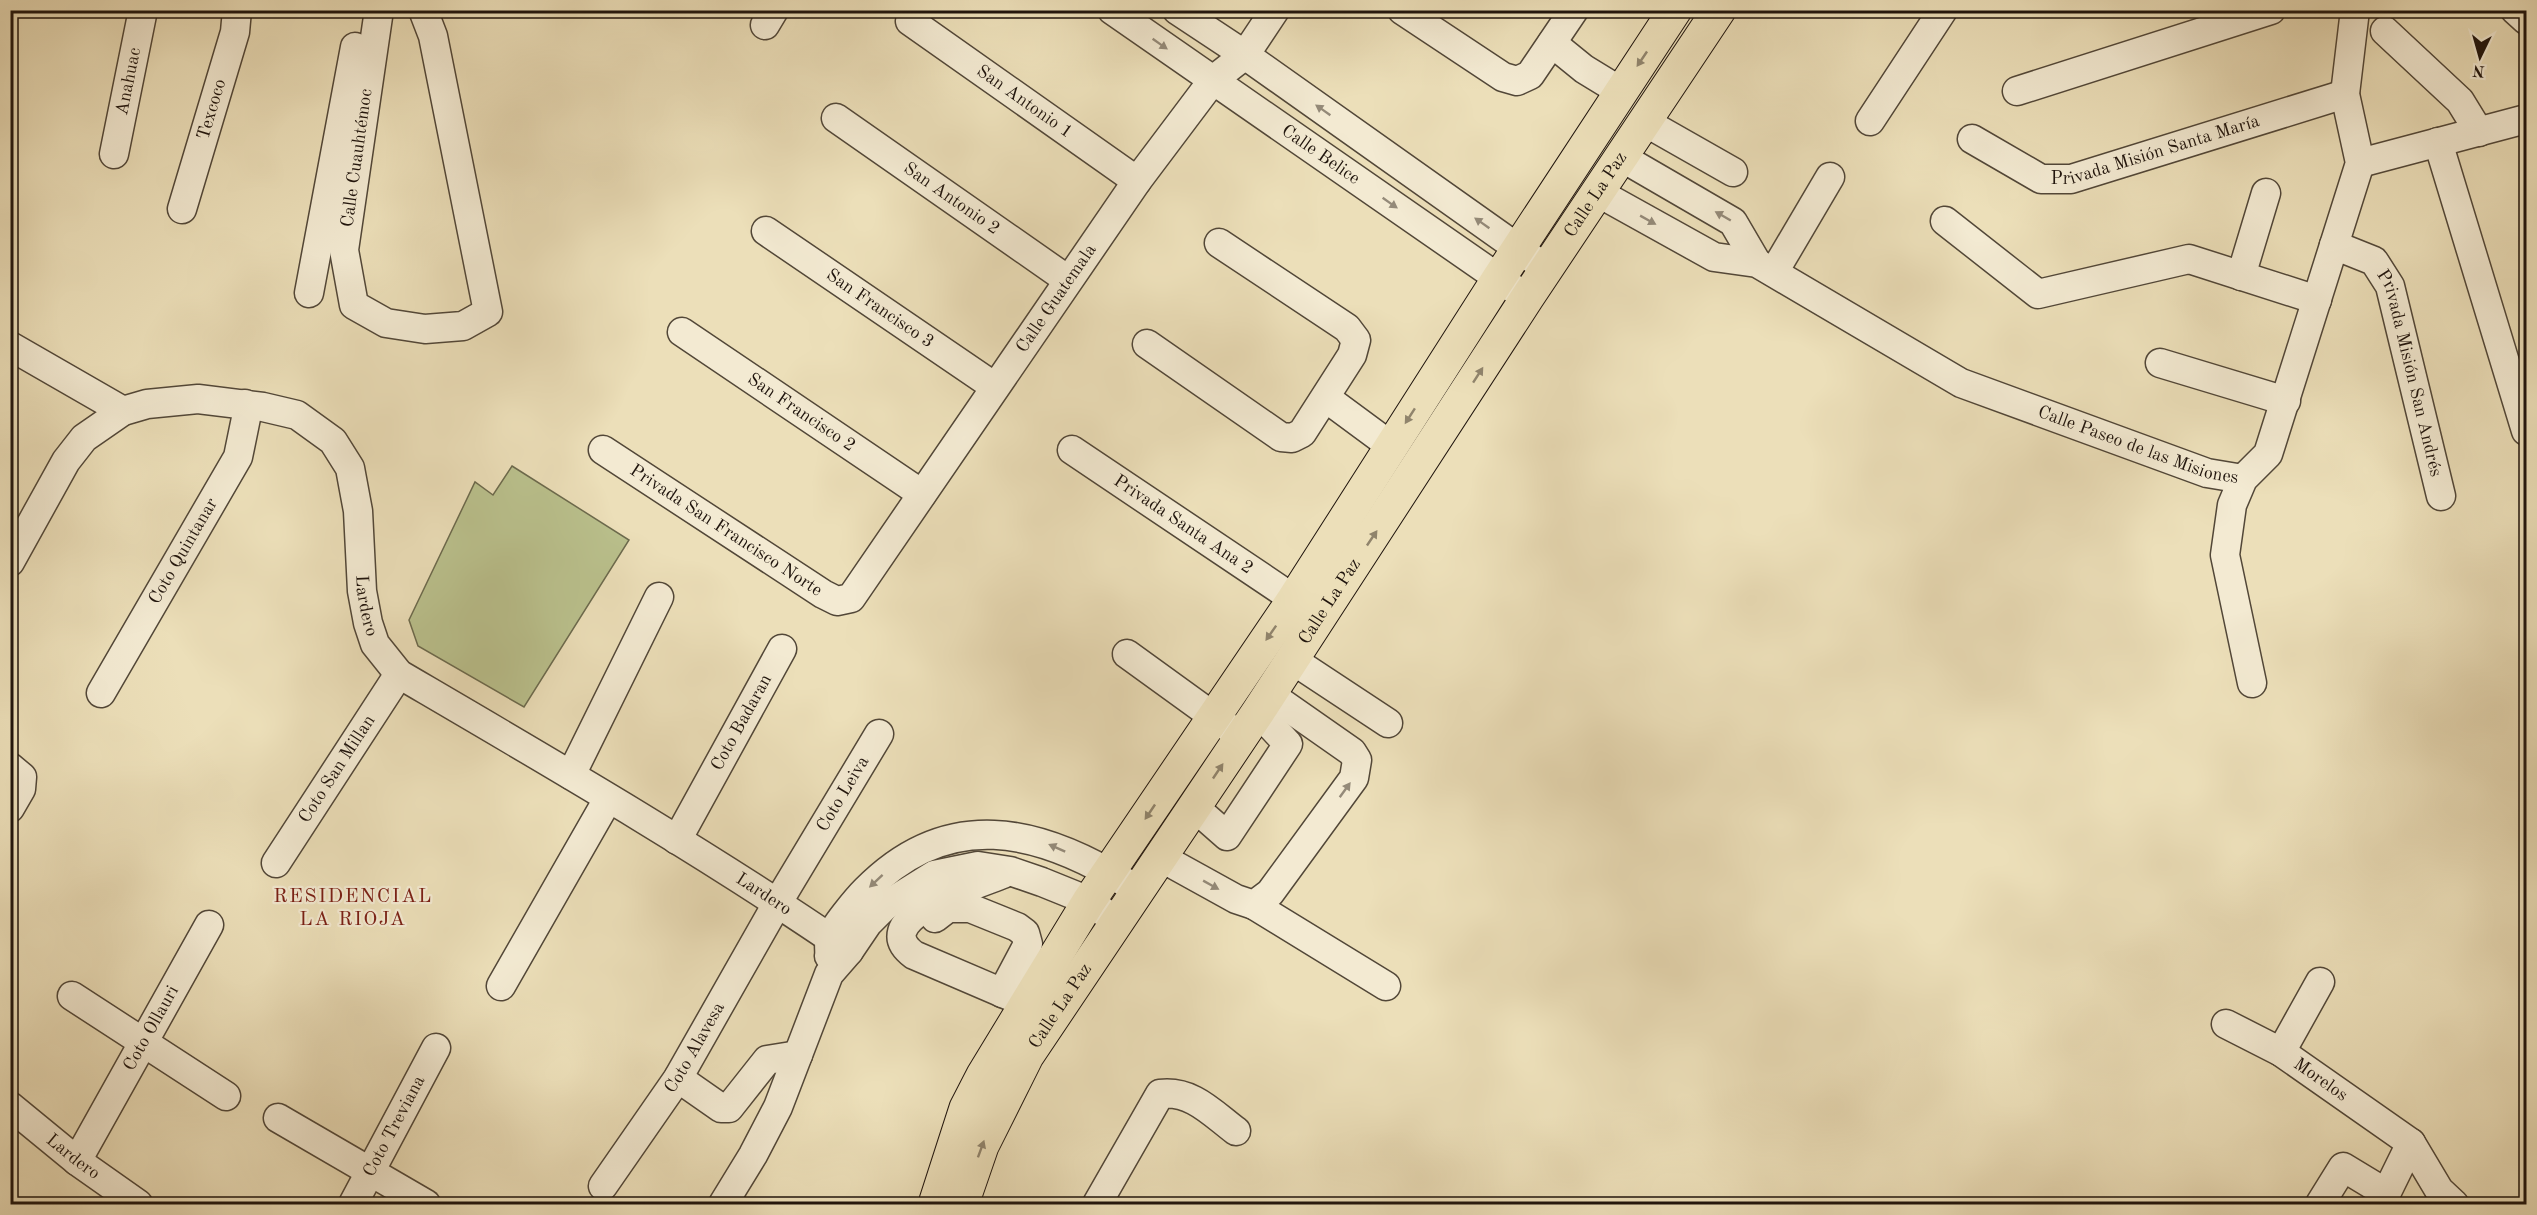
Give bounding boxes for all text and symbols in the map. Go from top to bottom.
north arrow [2450,27,2510,87]
one-way arrow [1152,38,1168,50]
street label: Anahuac [113,46,144,117]
one-way arrow [1637,51,1648,67]
text: N [2471,61,2486,78]
street label: San Antonio 1 [973,62,1076,141]
street label: Texcoco [194,77,229,142]
street label: Calle Cuauhtémoc [338,87,376,228]
one-way arrow [1316,104,1332,116]
street label: Privada Misión Santa María [2051,112,2262,188]
street label: Calle Belice [1278,122,1363,188]
street label: Calle La Paz [1561,149,1631,241]
street label: San Antonio 2 [900,159,1003,238]
one-way arrow [1381,197,1397,209]
one-way arrow [1714,211,1731,221]
one-way arrow [1640,215,1657,225]
one-way arrow [1475,217,1491,229]
street label: Calle Guatemala [1013,241,1100,356]
street label: San Francisco 3 [823,266,937,352]
street label: Privada Misión San Andrés [2373,266,2445,479]
one-way arrow [1472,367,1484,383]
street label: San Francisco 2 [744,370,859,455]
street label: Calle Paseo de las Misiones [2035,403,2240,487]
one-way arrow [1405,408,1416,424]
street label: Privada San Francisco Norte [627,461,825,600]
street label: Privada Santa Ana 2 [1110,472,1256,578]
street label: Coto Quintanar [146,494,221,607]
one-way arrow [1366,530,1377,546]
street label: Calle La Paz [1295,555,1364,648]
street label: Lardero [352,574,381,639]
one-way arrow [1266,625,1277,641]
street label: Coto Badaran [708,671,775,774]
street label: Coto San Millan [296,712,379,826]
street label: Coto Leiva [814,753,872,835]
one-way arrow [1212,762,1223,779]
one-way arrow [1339,783,1351,798]
one-way arrow [1145,804,1156,820]
one-way arrow [1048,844,1065,853]
street label: Lardero [732,870,795,919]
one-way arrow [869,874,884,887]
one-way arrow [1203,880,1219,891]
district label: RESIDENCIAL LA RIOJA [273,887,433,930]
street label: Calle La Paz [1026,960,1095,1052]
street label: Coto Ollauri [120,983,182,1074]
street label: Coto Alavesa [661,999,728,1097]
street label: Morelos [2290,1055,2351,1105]
street label: Coto Treviana [360,1073,429,1180]
street label: Lardero [43,1131,103,1183]
one-way arrow [977,1140,986,1158]

